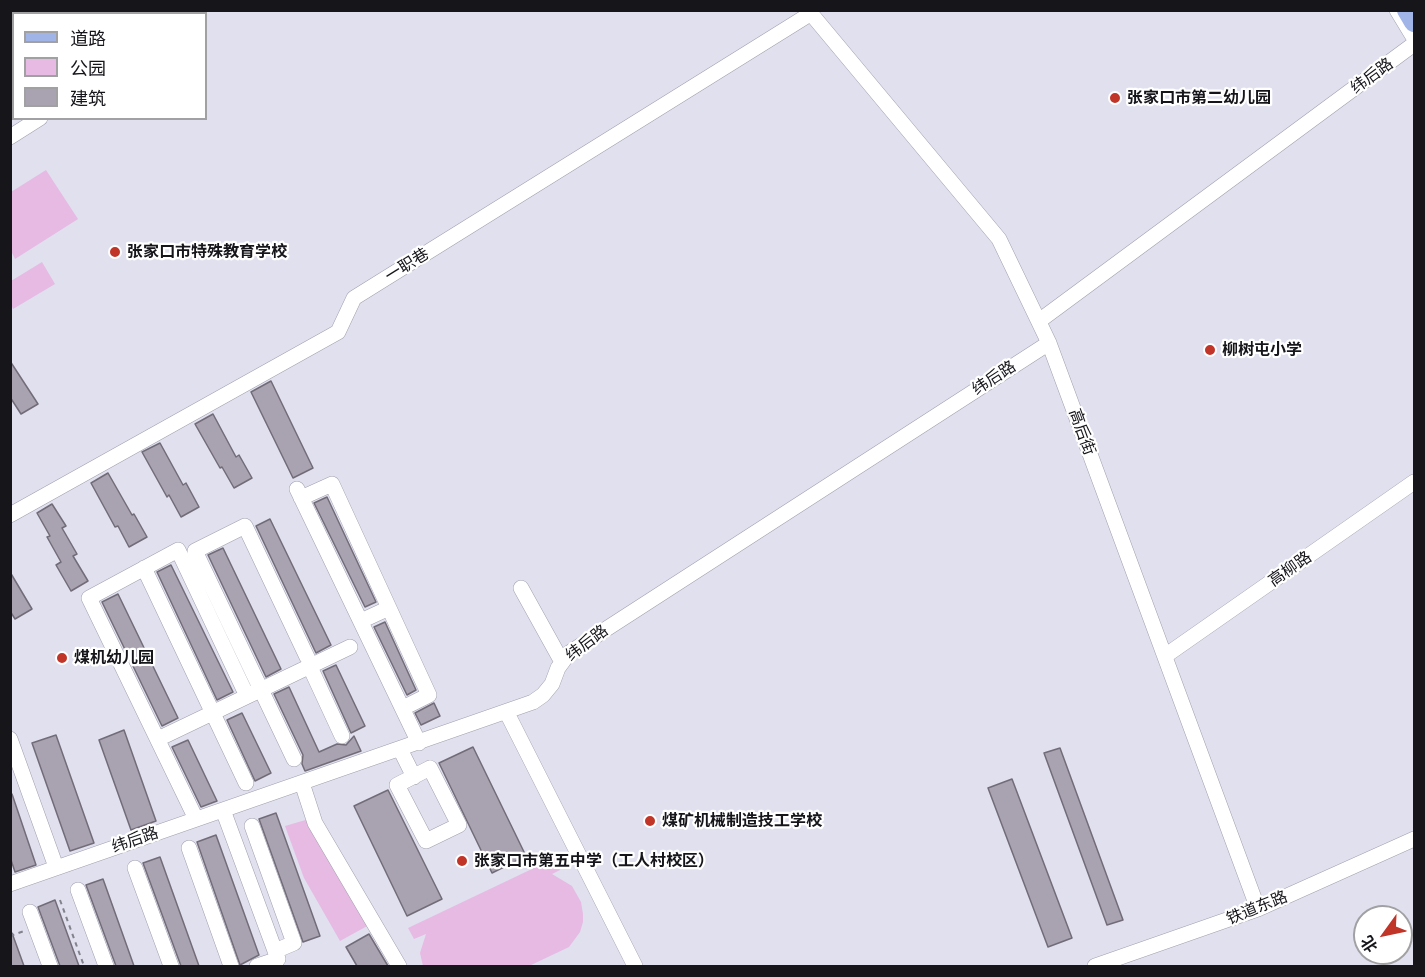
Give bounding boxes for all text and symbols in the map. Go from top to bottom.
legend [12,12,207,120]
text: 道路 [70,28,106,49]
street label: 纬后路 [1347,54,1397,98]
text: 公园 [70,58,106,79]
text: 建筑 [70,88,106,109]
place label: 张家口市第二幼儿园 [1127,88,1271,108]
marker: 张家口市第二幼儿园 [1108,91,1122,105]
place label: 张家口市特殊教育学校 [127,242,287,262]
street label: 一职巷 [382,244,432,286]
marker: 张家口市特殊教育学校 [108,245,122,259]
place label: 柳树屯小学 [1222,340,1302,360]
marker: 柳树屯小学 [1203,343,1217,357]
street label: 纬后路 [969,357,1019,399]
street label: 高后街 [1065,406,1099,458]
street label: 高柳路 [1265,547,1315,591]
street label: 纬后路 [562,621,612,665]
place label: 煤机幼儿园 [74,648,154,668]
marker: 煤机幼儿园 [55,651,69,665]
place label: 煤矿机械制造技工学校 [662,811,822,831]
marker: 煤矿机械制造技工学校 [643,814,657,828]
street label: 纬后路 [109,823,161,857]
place label: 张家口市第五中学（工人村校区） [474,851,714,871]
marker: 张家口市第五中学（工人村校区） [455,854,469,868]
street label: 铁道东路 [1224,887,1290,929]
north arrow [1353,905,1413,965]
text: 北 [1357,932,1381,956]

